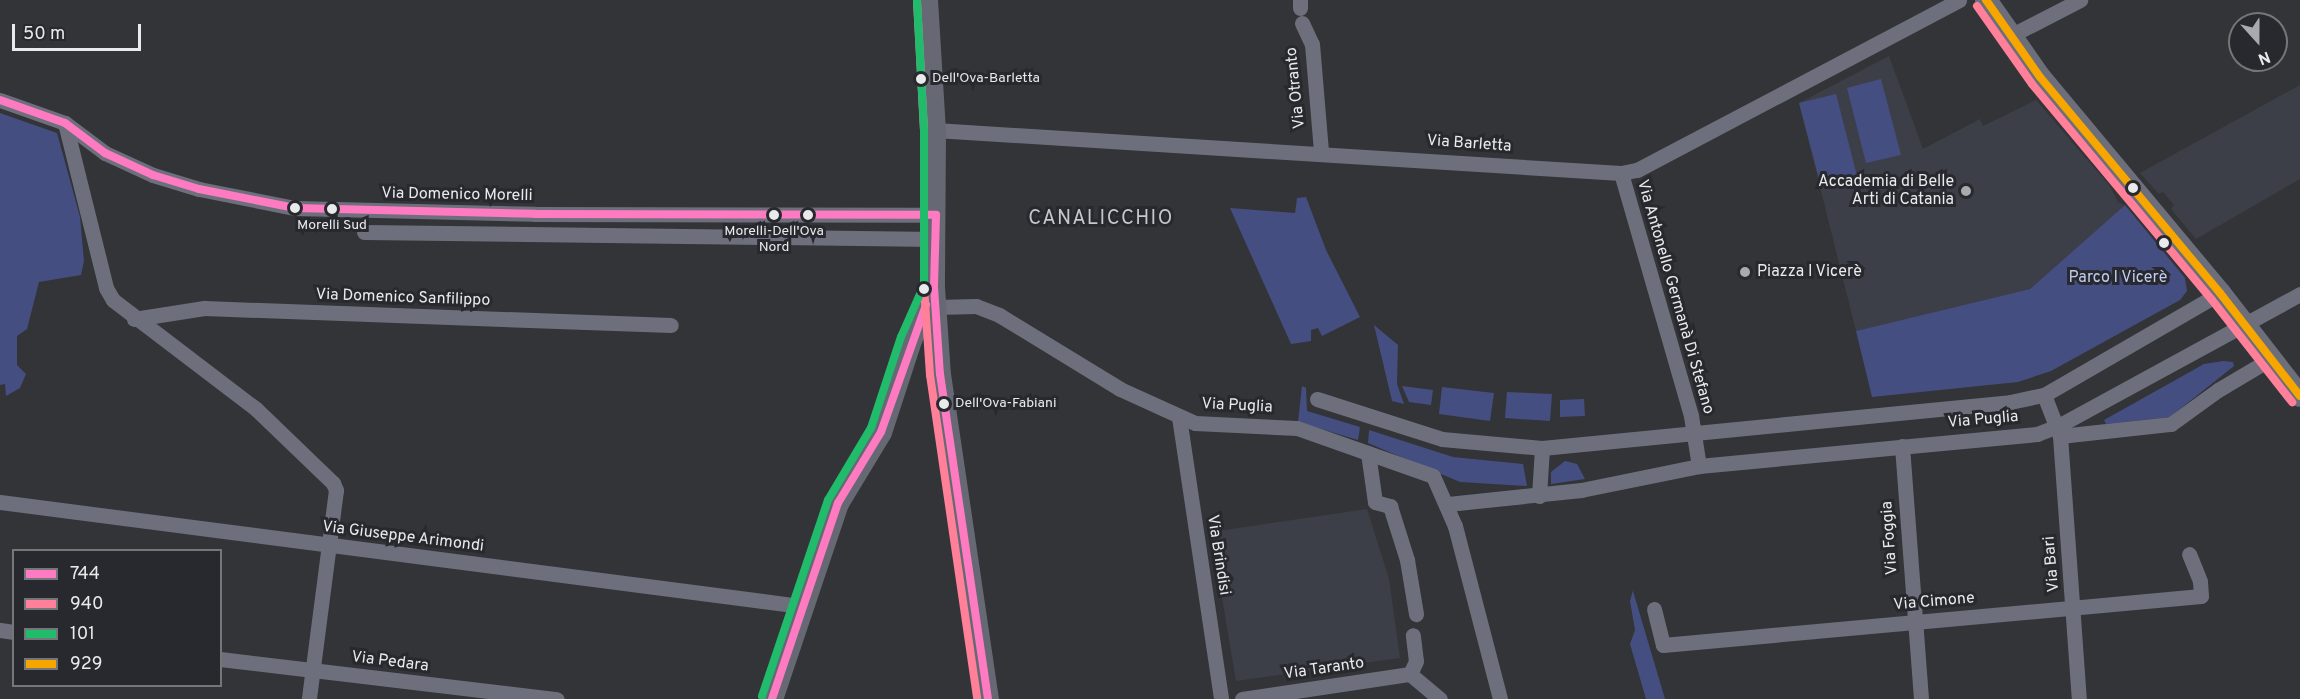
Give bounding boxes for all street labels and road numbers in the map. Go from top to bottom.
street label: Via Otranto [1282,46,1310,130]
street label: Via Barletta [1426,131,1512,157]
street label: Via Antonello Germanà Di Stefano [1632,177,1718,417]
street label: Via Domenico Morelli [381,184,533,206]
street label: Via Domenico Sanfilippo [315,285,491,311]
street label: Via Puglia [1201,395,1273,417]
street label: Via Puglia [1947,407,2019,433]
street label: Via Foggia [1878,500,1902,576]
street label: Via Brindisi [1202,513,1234,597]
street label: Via Giuseppe Arimondi [321,518,485,556]
street label: Via Bari [2040,535,2064,593]
street label: Via Cimone [1893,589,1975,615]
street label: Via Pedara [350,648,430,676]
street label: Via Taranto [1282,654,1366,684]

